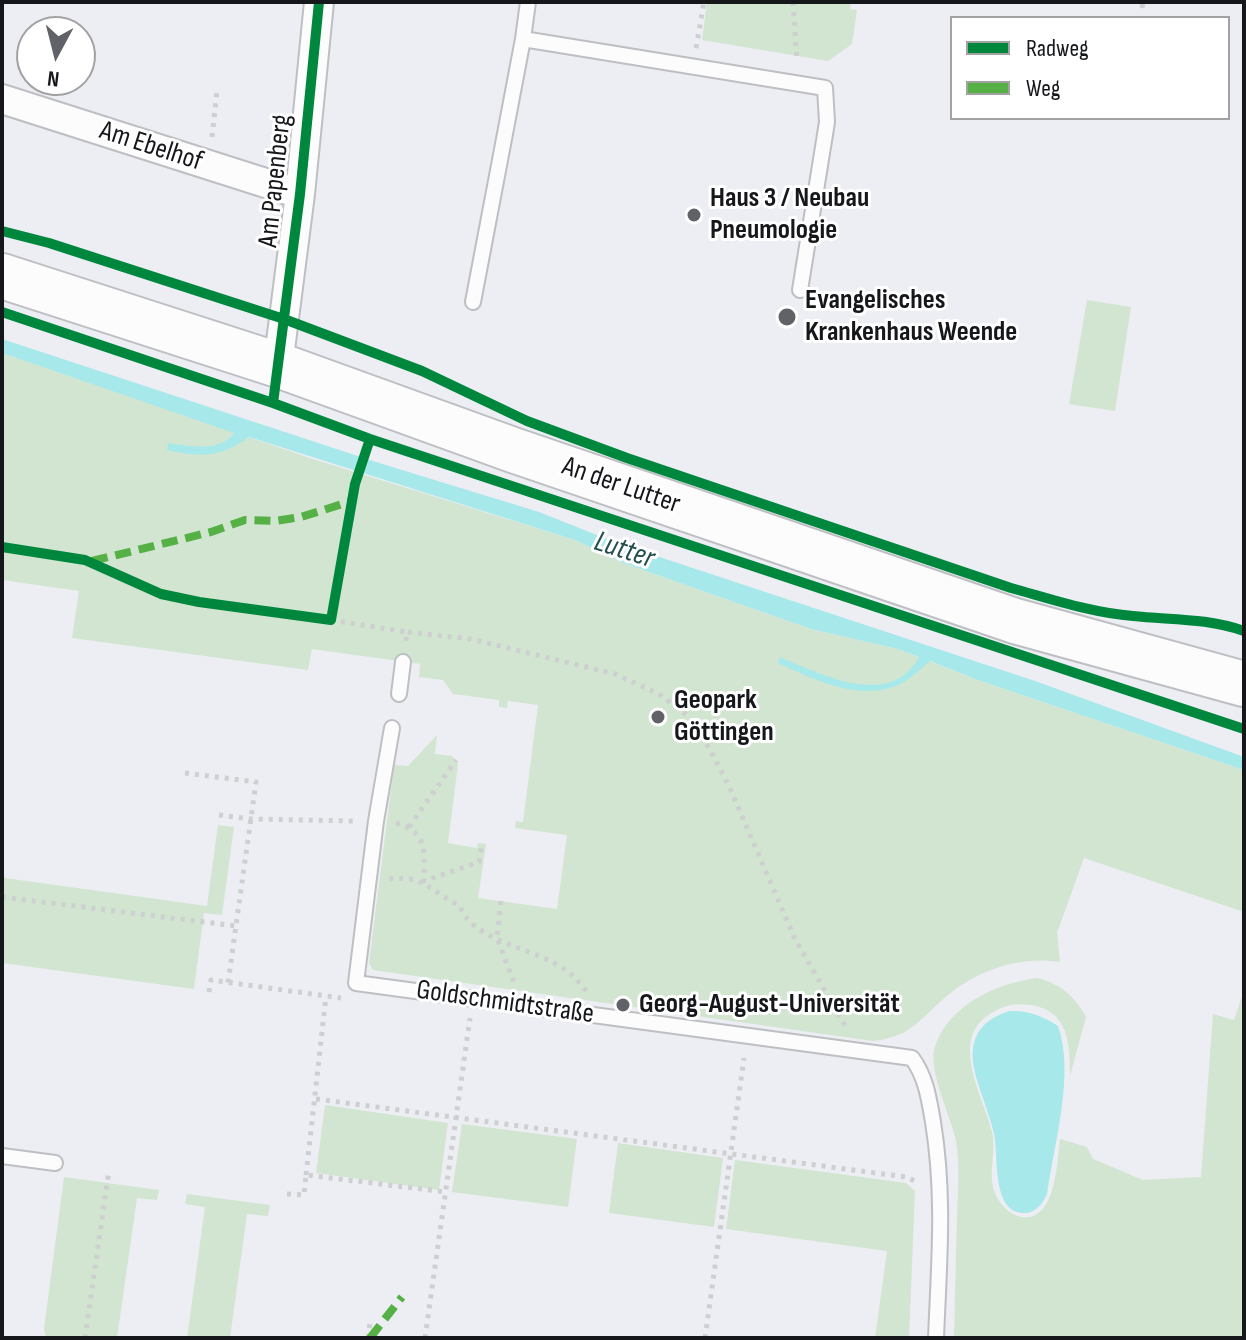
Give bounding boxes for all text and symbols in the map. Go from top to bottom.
north arrow [16,16,96,96]
legend [950,16,1230,120]
text: Radweg [1026,34,1089,63]
text: N [46,64,61,92]
text: Weg [1026,74,1060,103]
street label: Am Papenberg [252,113,300,249]
street label: Am Ebelhof [95,115,207,179]
place label: Haus 3 / Neubau Pneumologie [710,182,869,248]
marker: Haus 3 / Neubau Pneumologie [685,206,703,224]
place label: Evangelisches Krankenhaus Weende [805,284,1017,350]
marker: Evangelisches Krankenhaus Weende [776,306,798,328]
street label: An der Lutter [558,450,684,522]
water label: Lutter [589,524,659,578]
place label: Geopark Göttingen [674,684,774,750]
marker: Geopark Göttingen [649,708,667,726]
street label: Goldschmidtstraße [414,974,596,1032]
place label: Georg-August-Universität [639,988,900,1022]
marker: Georg-August-Universität [614,996,632,1014]

